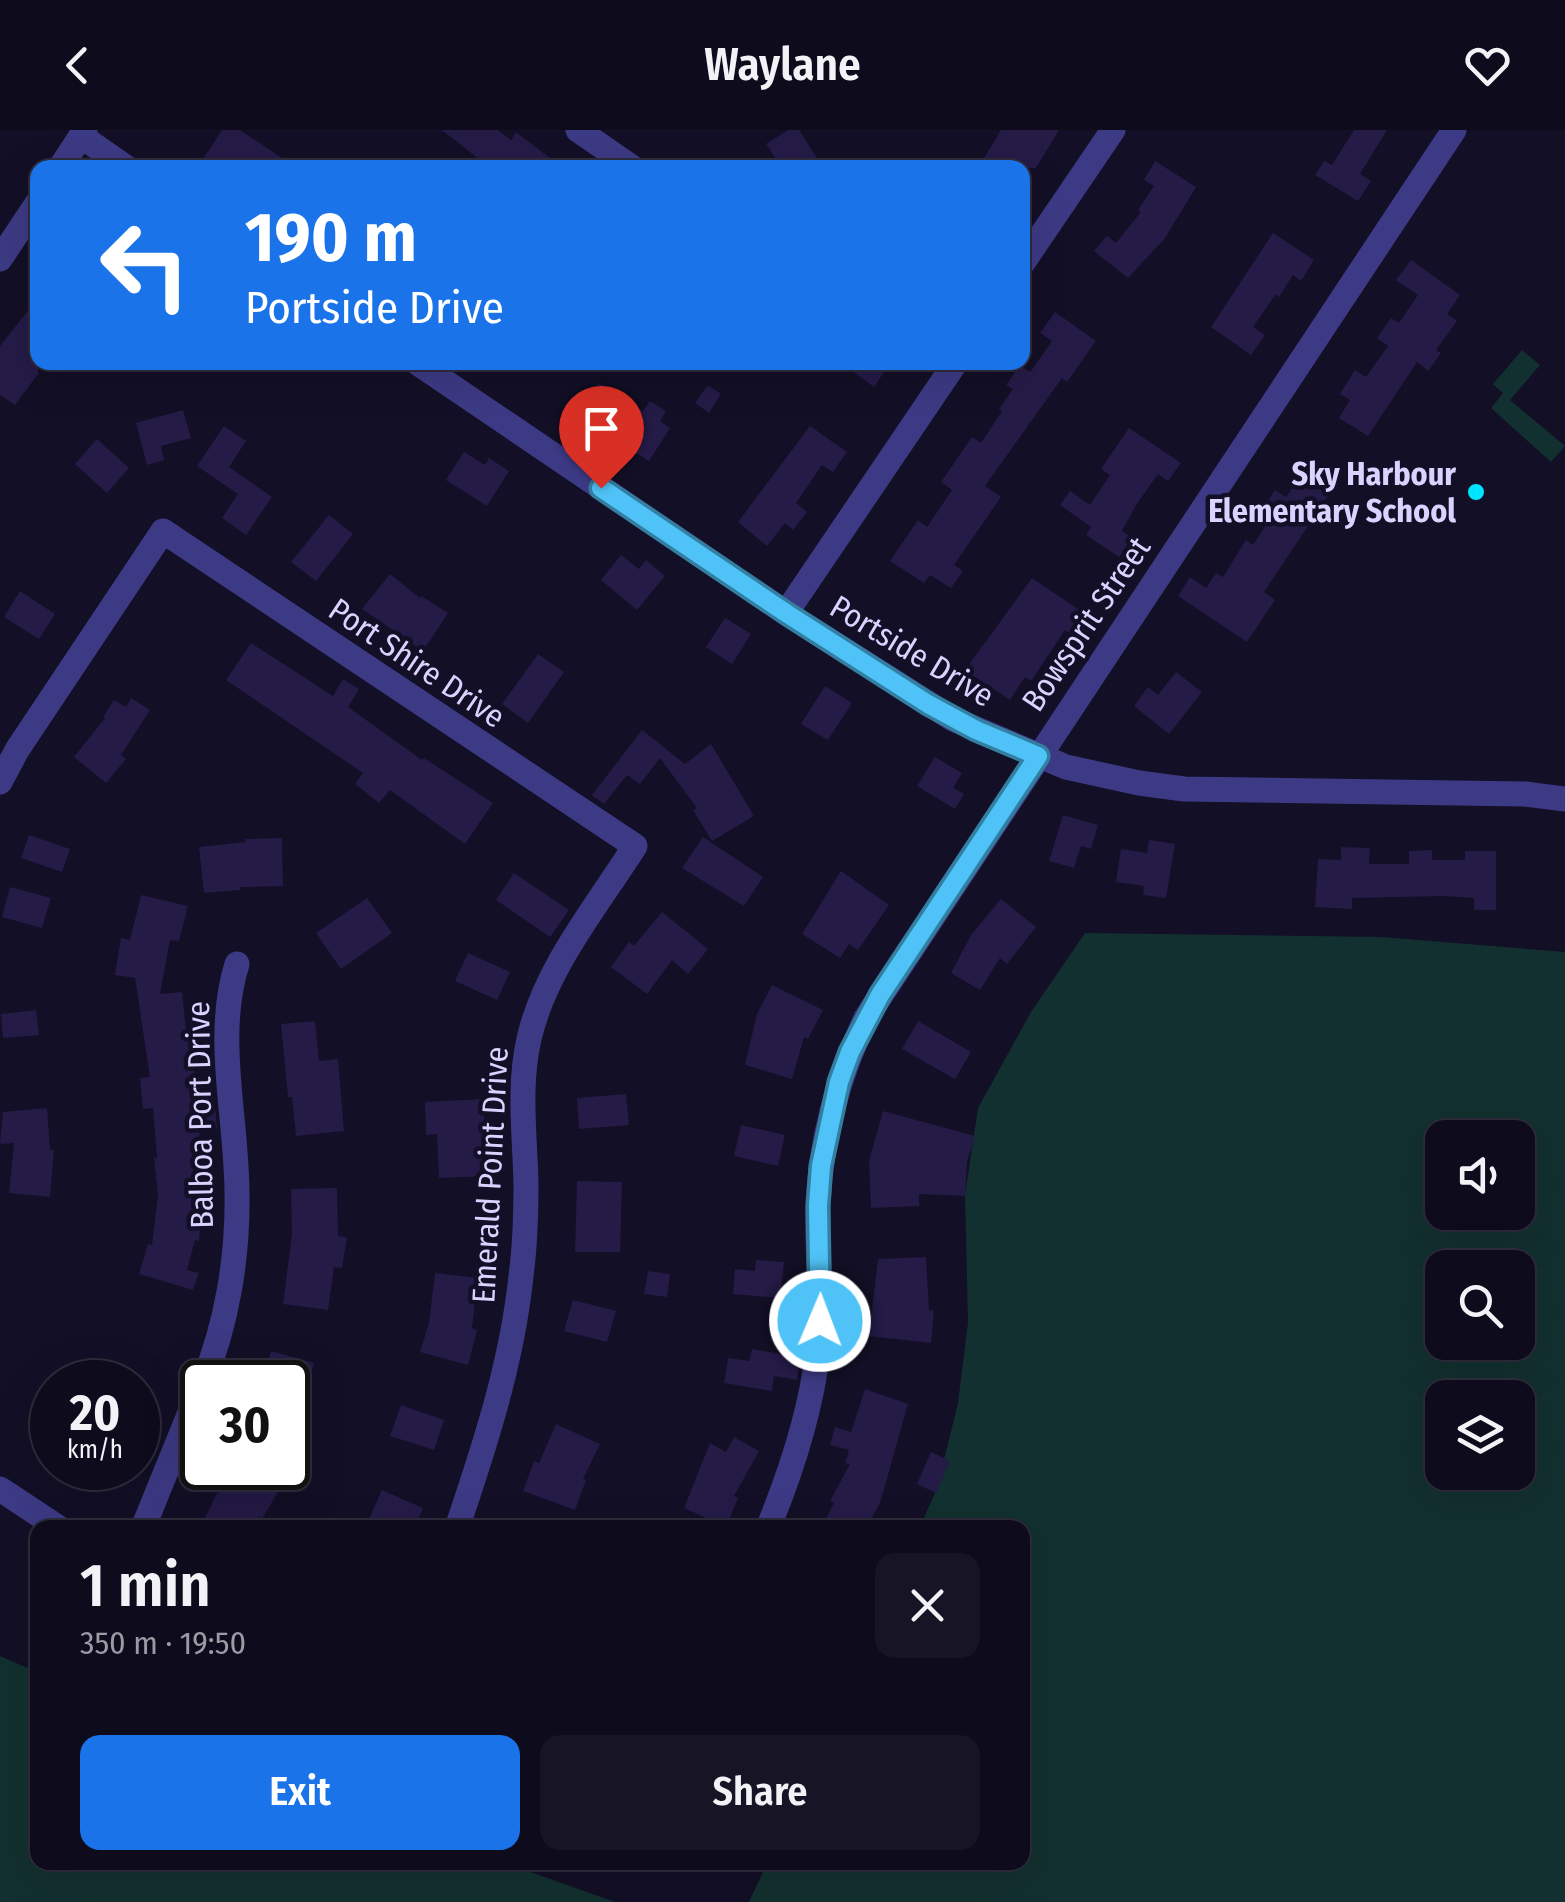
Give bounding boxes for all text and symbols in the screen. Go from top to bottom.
icon: back [50,38,105,93]
text: Waylane [704,38,861,92]
icon: heart [1460,38,1515,93]
text: 190 m [245,196,417,280]
icon: left [80,200,210,330]
text: Portside Drive [245,281,504,335]
pin [559,386,644,489]
icon: arrive [574,401,629,456]
place label: Sky Harbour Elementary School [1208,455,1456,530]
marker: Sky Harbour Elementary School [1465,481,1487,503]
street label: Bowsprit Street [1014,529,1158,718]
street label: Portside Drive [823,587,1001,715]
street label: Port Shire Drive [322,590,512,736]
street label: Balboa Port Drive [179,1001,221,1229]
street label: Emerald Point Drive [464,1046,516,1304]
map controls [1425,1120,1535,1490]
button: sound [1425,1120,1535,1230]
button: search [1425,1250,1535,1360]
position arrow [768,1269,872,1373]
speed limit sign: 30 [180,1360,310,1490]
button: layers [1425,1380,1535,1490]
text: 20 [70,1383,120,1443]
text: km/h [67,1435,123,1465]
text: 1 min [80,1550,211,1622]
button: close [875,1553,980,1658]
text: 350 m · 19:50 [80,1624,246,1662]
button: Exit [80,1735,520,1850]
button: Share [540,1735,980,1850]

